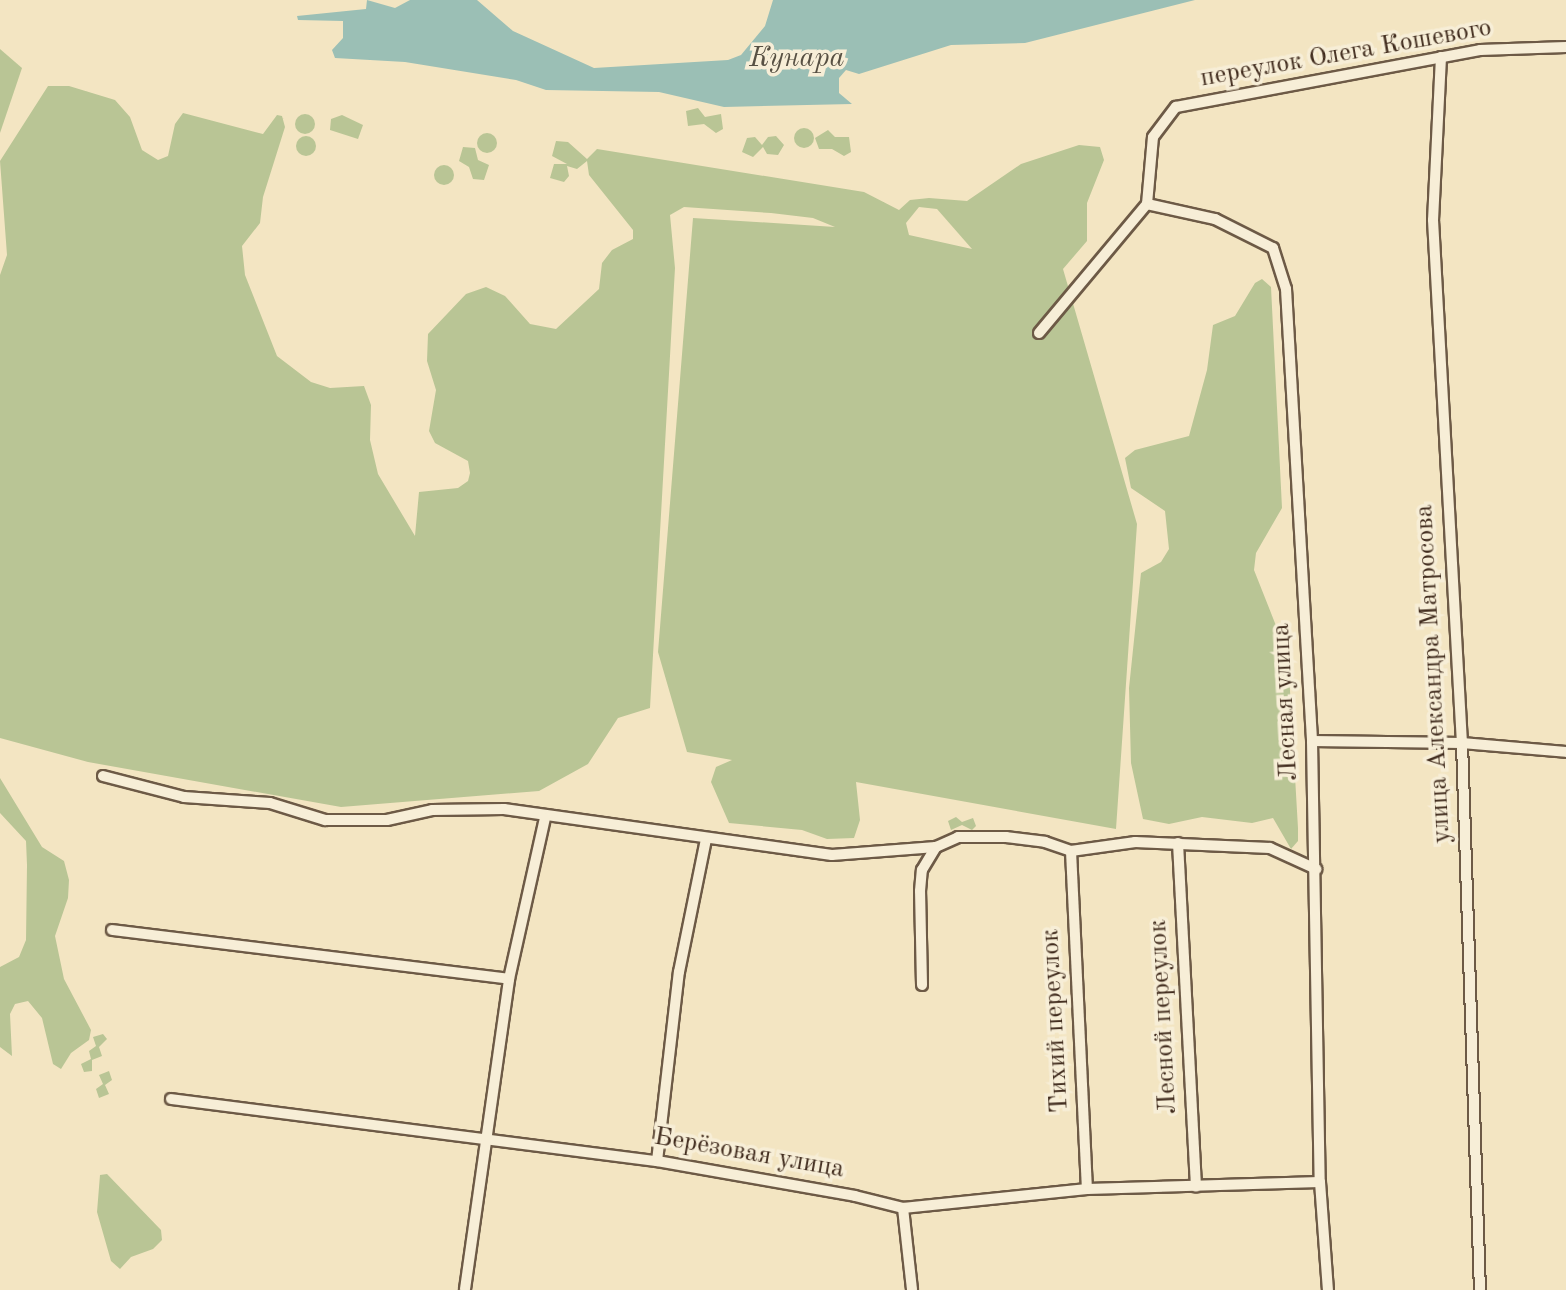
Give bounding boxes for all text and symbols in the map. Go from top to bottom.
street label: переулок Олега Кошевого [1198,13,1494,95]
water label: Кунара [749,42,845,76]
street label: улица Александра Матросова [1410,504,1458,844]
street label: Лесная улица [1266,622,1306,782]
street label: Лесной переулок [1143,919,1185,1115]
street label: Тихий переулок [1036,928,1076,1114]
street label: Берёзовая улица [651,1122,847,1186]

